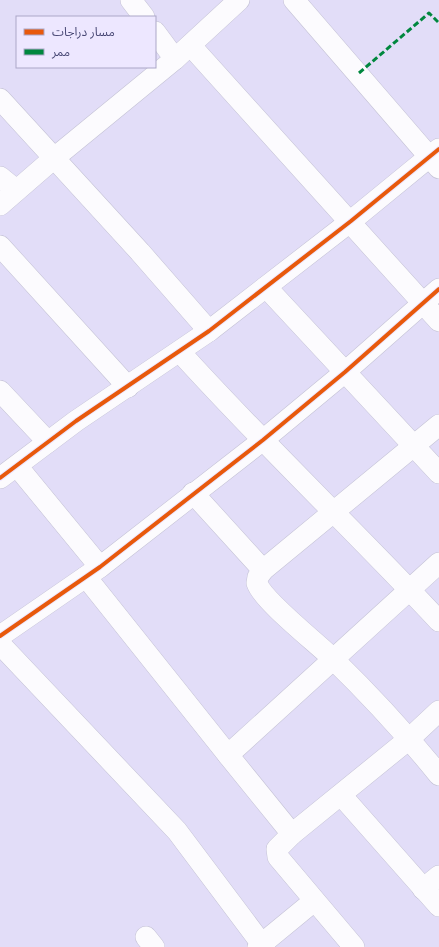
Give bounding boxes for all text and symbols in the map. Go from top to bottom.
legend [16,16,156,68]
text: مسار دراجات [52,23,115,40]
text: ممر [51,43,70,60]

